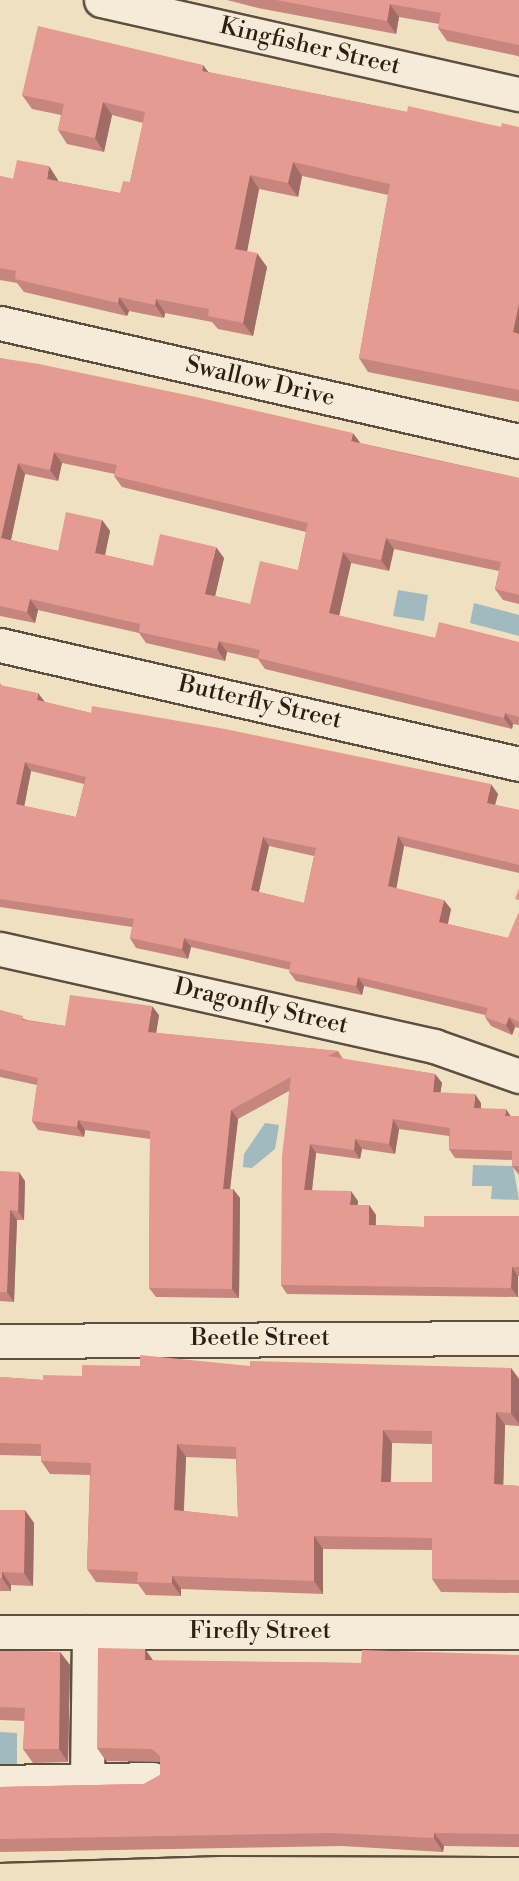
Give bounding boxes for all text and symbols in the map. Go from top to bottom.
street label: Kingfisher Street [217,12,403,82]
street label: Swallow Drive [183,351,337,413]
street label: Butterfly Street [176,670,344,736]
street label: Dragonfly Street [171,973,351,1041]
street label: Beetle Street [190,1325,330,1353]
street label: Firefly Street [189,1618,331,1646]

